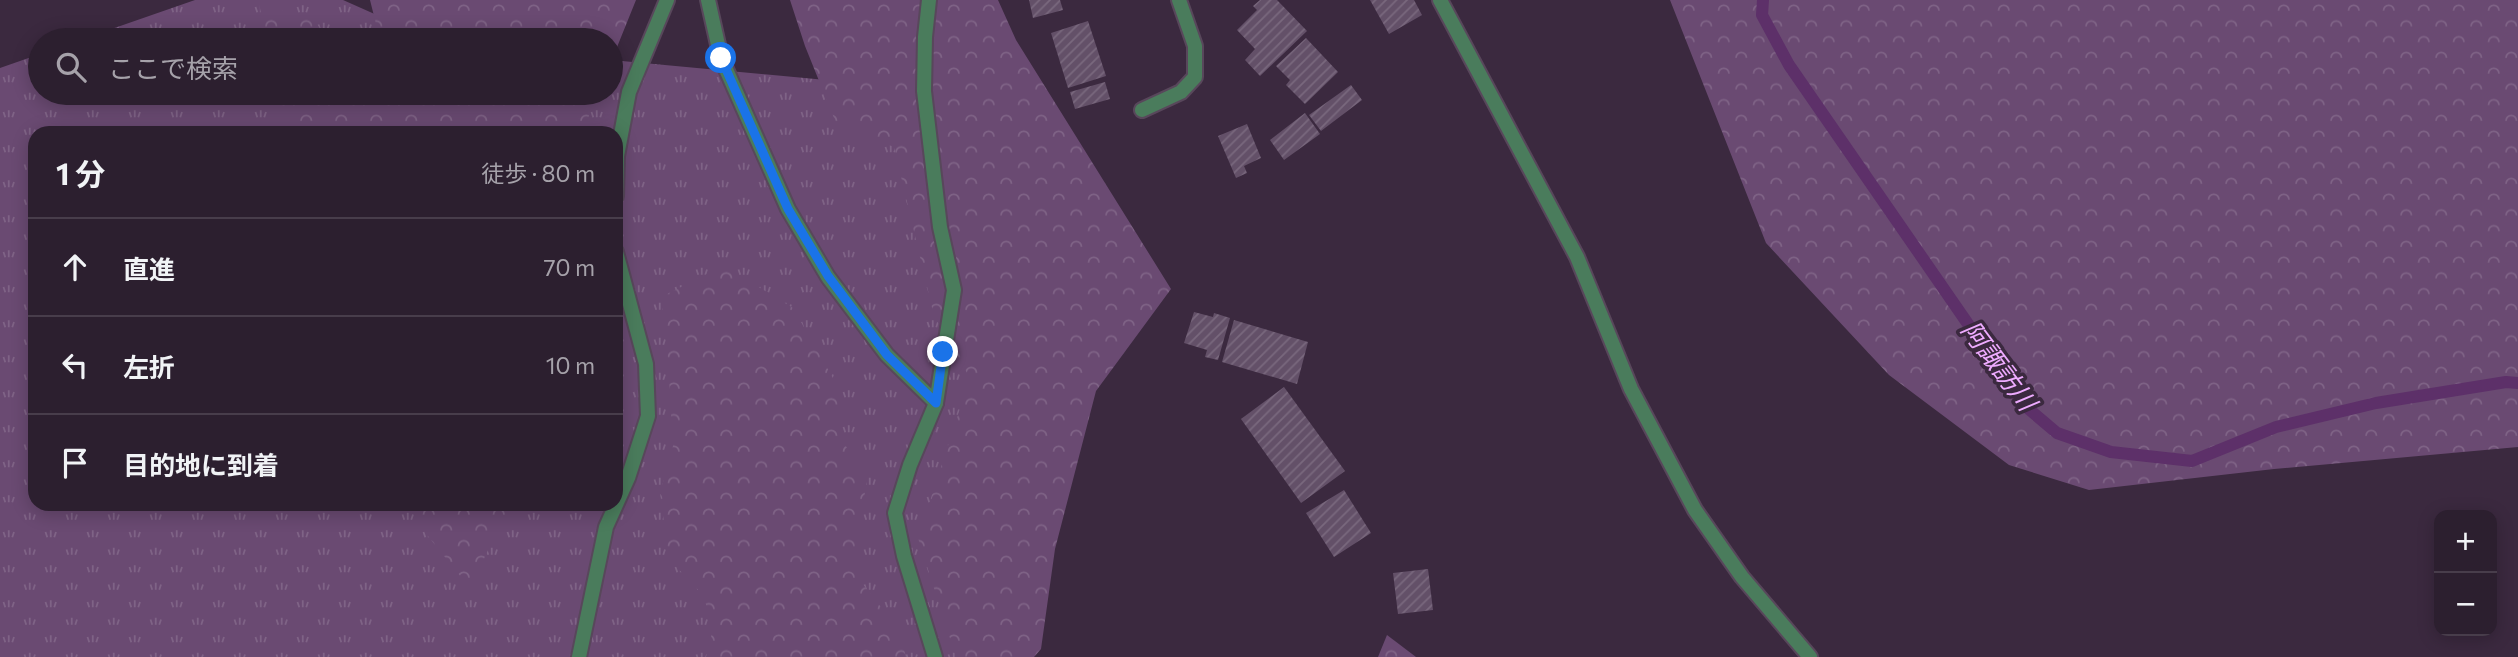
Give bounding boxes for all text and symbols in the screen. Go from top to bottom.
search box [28,28,623,105]
route start [705,42,736,73]
icon: search [52,48,90,86]
text: ここで検索 [108,52,238,83]
text: 1 分 [56,154,105,191]
text: 徒歩 · 80 m [481,159,595,187]
icon: ahead [56,248,94,286]
text: 直進 [123,253,175,284]
text: 70 m [543,253,595,281]
water label: 阿諏訪川 [1956,314,2045,418]
route end [927,336,958,367]
icon: left [56,346,94,384]
text: 左折 [123,351,175,382]
text: 10 m [546,351,595,379]
icon: arrive [56,444,94,482]
text: 目的地に到着 [123,449,279,480]
map controls [2434,510,2497,636]
button: + [2434,510,2497,573]
button: − [2434,573,2497,636]

